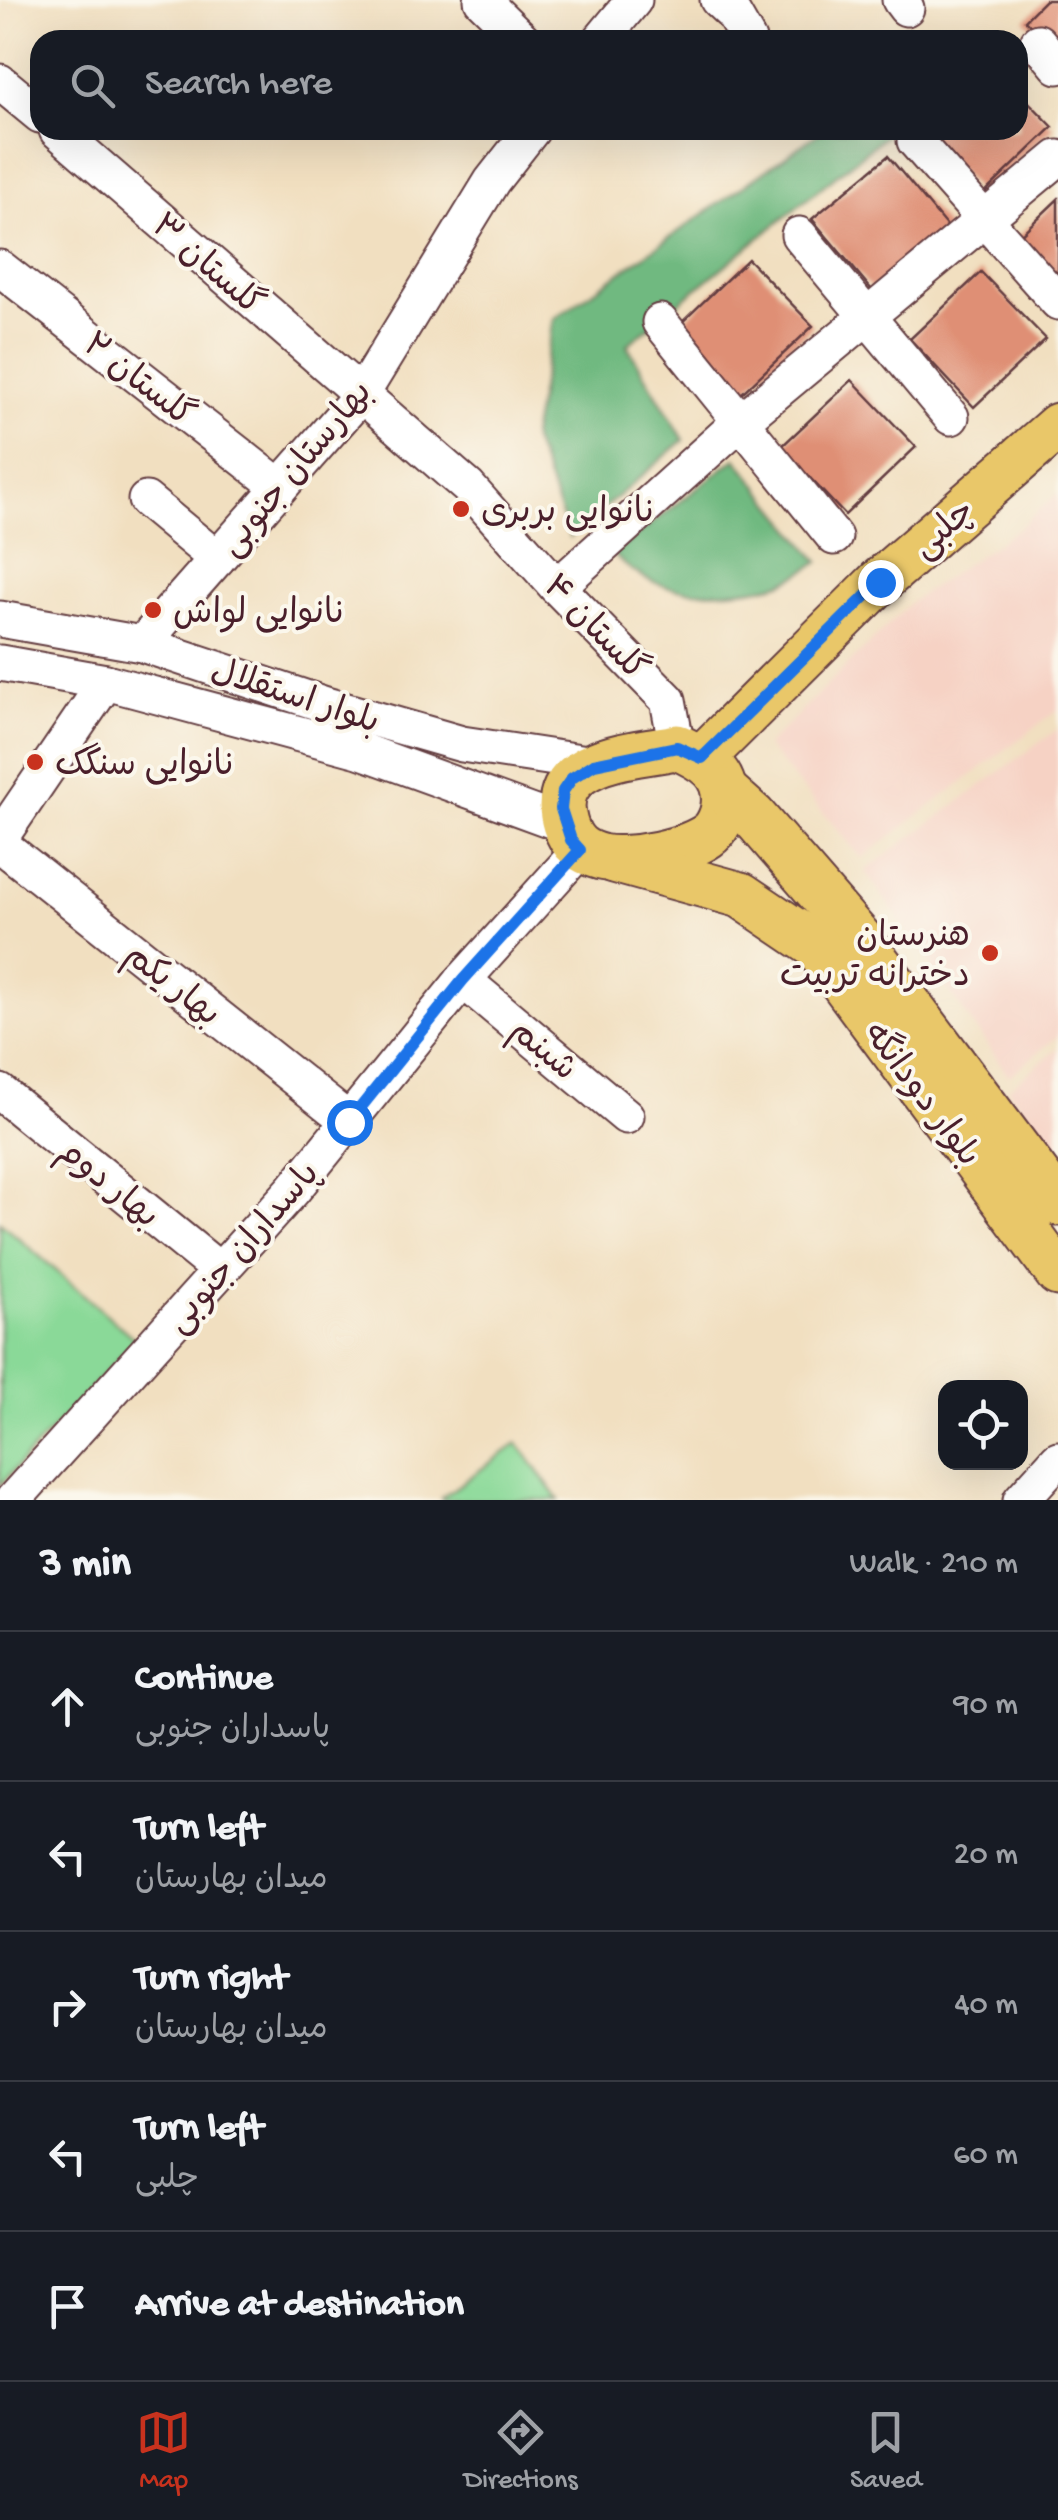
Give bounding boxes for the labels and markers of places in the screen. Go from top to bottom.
place label: نانوایی بربری [481,494,656,535]
marker: نانوایی بربری [450,498,472,520]
place label: نانوایی لواش [173,595,346,636]
marker: نانوایی لواش [142,599,164,621]
place label: نانوایی سنگک [55,742,235,788]
marker: نانوایی سنگک [24,751,46,773]
place label: هنرستان دخترانه تربیت [780,918,970,999]
marker: هنرستان دخترانه تربیت [979,942,1001,964]

